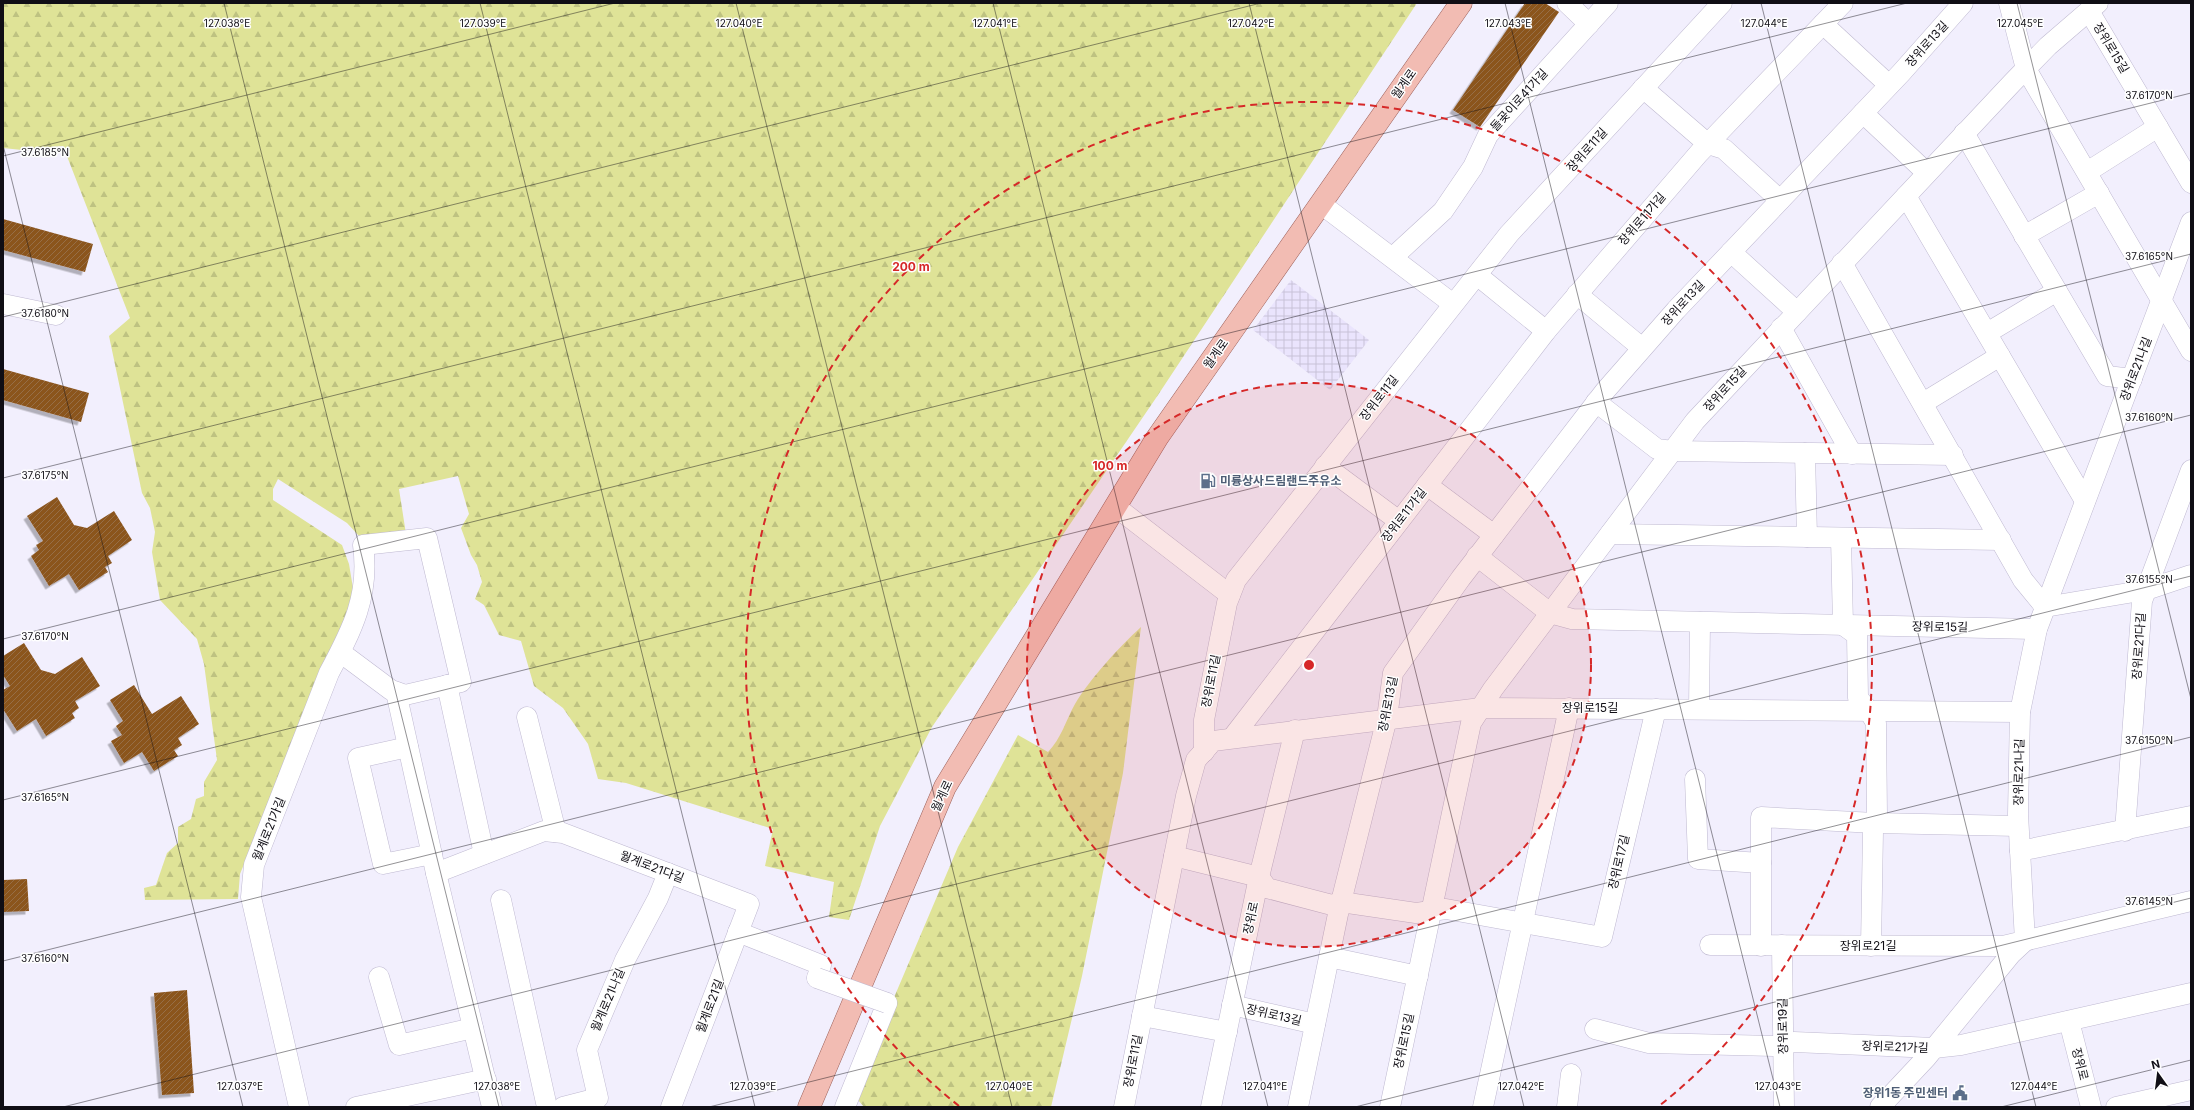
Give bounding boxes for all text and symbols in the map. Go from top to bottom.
text: 127.038°E [204,17,250,29]
text: 127.039°E [460,17,506,29]
text: 127.040°E [716,17,762,29]
text: 127.041°E [973,17,1017,29]
text: 127.042°E [1228,17,1274,29]
text: 127.043°E [1485,17,1531,29]
text: 127.044°E [1741,17,1787,29]
text: 127.045°E [1997,17,2043,29]
street label: 장위로13길 [1902,18,1951,70]
street label: 장위로15길 [2090,20,2132,76]
street label: 돌곶이로41가길 [1487,65,1551,134]
street label: 월계로 [1388,66,1419,102]
text: 37.6170°N [2125,89,2173,101]
street label: 장위로11길 [1563,125,1610,175]
text: 37.6185°N [21,146,69,158]
street label: 장위로11가길 [1615,189,1669,248]
text: 37.6165°N [2125,250,2173,262]
text: 200 m [892,259,930,274]
street label: 장위로13길 [1658,277,1707,328]
text: 37.6180°N [21,307,69,319]
street label: 장위로21나길 [2116,335,2155,403]
street label: 월계로 [1200,336,1231,372]
street label: 장위로15길 [1700,363,1749,414]
street label: 장위로11길 [1356,372,1401,424]
text: 37.6160°N [2125,411,2173,423]
text: 100 m [1092,458,1128,473]
text: 37.6175°N [21,469,69,481]
fuel station icon: 미륭상사드림랜드주유소 [1199,472,1217,490]
place label: 미륭상사드림랜드주유소 [1220,473,1341,488]
street label: 장위로11가길 [1378,484,1430,545]
text: 37.6155°N [2125,573,2173,585]
street label: 장위로21다길 [2129,612,2148,680]
street label: 장위로15길 [1912,619,1968,634]
text: 37.6170°N [21,630,69,642]
street label: 장위로11길 [1198,653,1223,709]
centre of rings [1302,658,1316,672]
street label: 장위로13길 [1375,675,1400,733]
street label: 장위로15길 [1562,700,1618,715]
text: 37.6150°N [2125,734,2173,746]
street label: 장위로21나길 [2010,738,2027,806]
street label: 월계로 [928,778,955,814]
text: 37.6165°N [21,791,69,803]
street label: 월계로21가길 [249,795,288,863]
street label: 장위로17길 [1605,833,1632,891]
street label: 월계로21다길 [618,847,686,886]
text: 37.6145°N [2125,895,2173,907]
street label: 장위로 [1240,900,1261,936]
street label: 장위로21길 [1840,938,1896,953]
text: 37.6160°N [21,952,69,964]
street label: 월계로21나길 [587,966,628,1034]
street label: 월계로21길 [692,977,727,1035]
street label: 장위로19길 [1775,998,1790,1054]
street label: 장위로13길 [1245,1001,1303,1028]
street label: 장위로15길 [1390,1012,1417,1070]
street label: 장위로11길 [1120,1033,1145,1089]
street label: 장위로21가길 [1861,1038,1929,1055]
street label: 장위로 [2069,1046,2092,1082]
north arrow [2138,1054,2178,1094]
text: N [2150,1056,2161,1072]
text: 127.037°E [217,1080,263,1092]
text: 127.038°E [474,1080,520,1092]
text: 127.039°E [730,1080,776,1092]
text: 127.040°E [986,1080,1032,1092]
text: 127.041°E [1243,1080,1287,1092]
text: 127.042°E [1498,1080,1544,1092]
text: 127.043°E [1755,1080,1801,1092]
text: 127.044°E [2011,1080,2057,1092]
public building icon: 장위1동 주민센터 [1951,1084,1969,1102]
place label: 장위1동 주민센터 [1863,1085,1948,1100]

